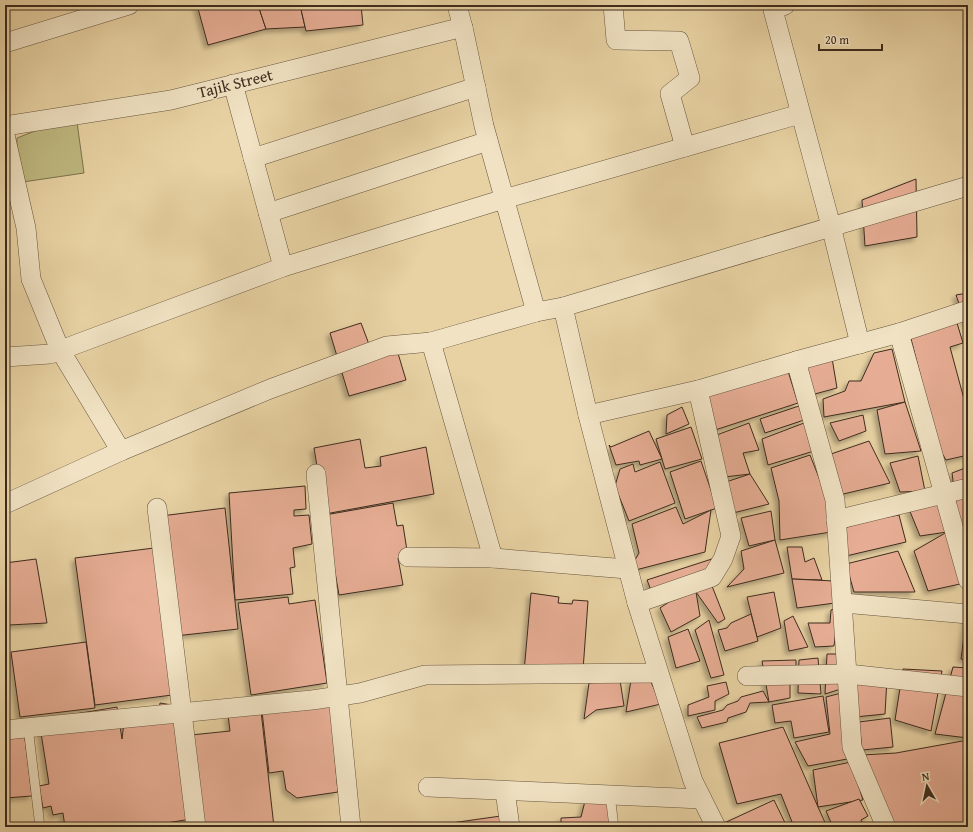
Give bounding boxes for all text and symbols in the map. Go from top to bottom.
scale bar [819,26,882,52]
text: 20 m [825,31,849,48]
street label: Tajik Street [195,62,276,104]
north arrow [907,766,947,806]
text: N [921,768,931,785]

